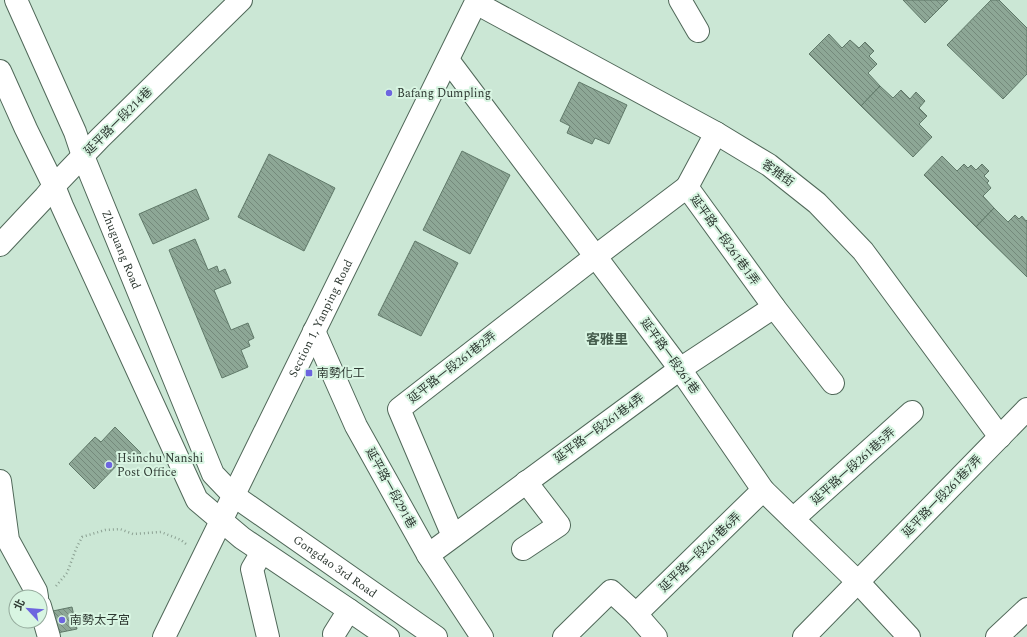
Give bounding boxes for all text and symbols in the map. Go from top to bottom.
street label: 延平路一段214巷 [80,83,157,160]
place label: Bafang Dumpling [397,84,491,103]
marker: Bafang Dumpling [384,88,394,98]
street label: 客雅街 [758,155,798,192]
street label: 延平路一段261巷1弄 [685,191,764,290]
street label: Zhuguang Road [96,207,146,293]
street label: Section 1, Yanping Road [284,256,358,381]
street label: 延平路一段261巷 [635,314,704,398]
street label: 延平路一段261巷2弄 [404,327,501,408]
district label: 客雅里 [586,329,628,350]
place label: 南勢化工 [317,364,365,383]
marker: 南勢化工 [304,368,314,378]
street label: 延平路一段261巷4弄 [550,389,649,468]
street label: 延平路一段261巷5弄 [807,423,900,510]
street label: 延平路一段291巷 [360,444,421,532]
place label: Hsinchu Nanshi Post Office [117,449,204,482]
street label: 延平路一段261巷7弄 [898,451,987,542]
marker: Hsinchu Nanshi Post Office [104,460,114,470]
street label: 延平路一段261巷6弄 [655,508,746,597]
street label: Gongdao 3rd Road [289,531,381,603]
north arrow [8,589,48,629]
text: 北 [9,596,30,614]
place label: 南勢太子宮 [70,611,130,630]
marker: 南勢太子宮 [57,615,67,625]

